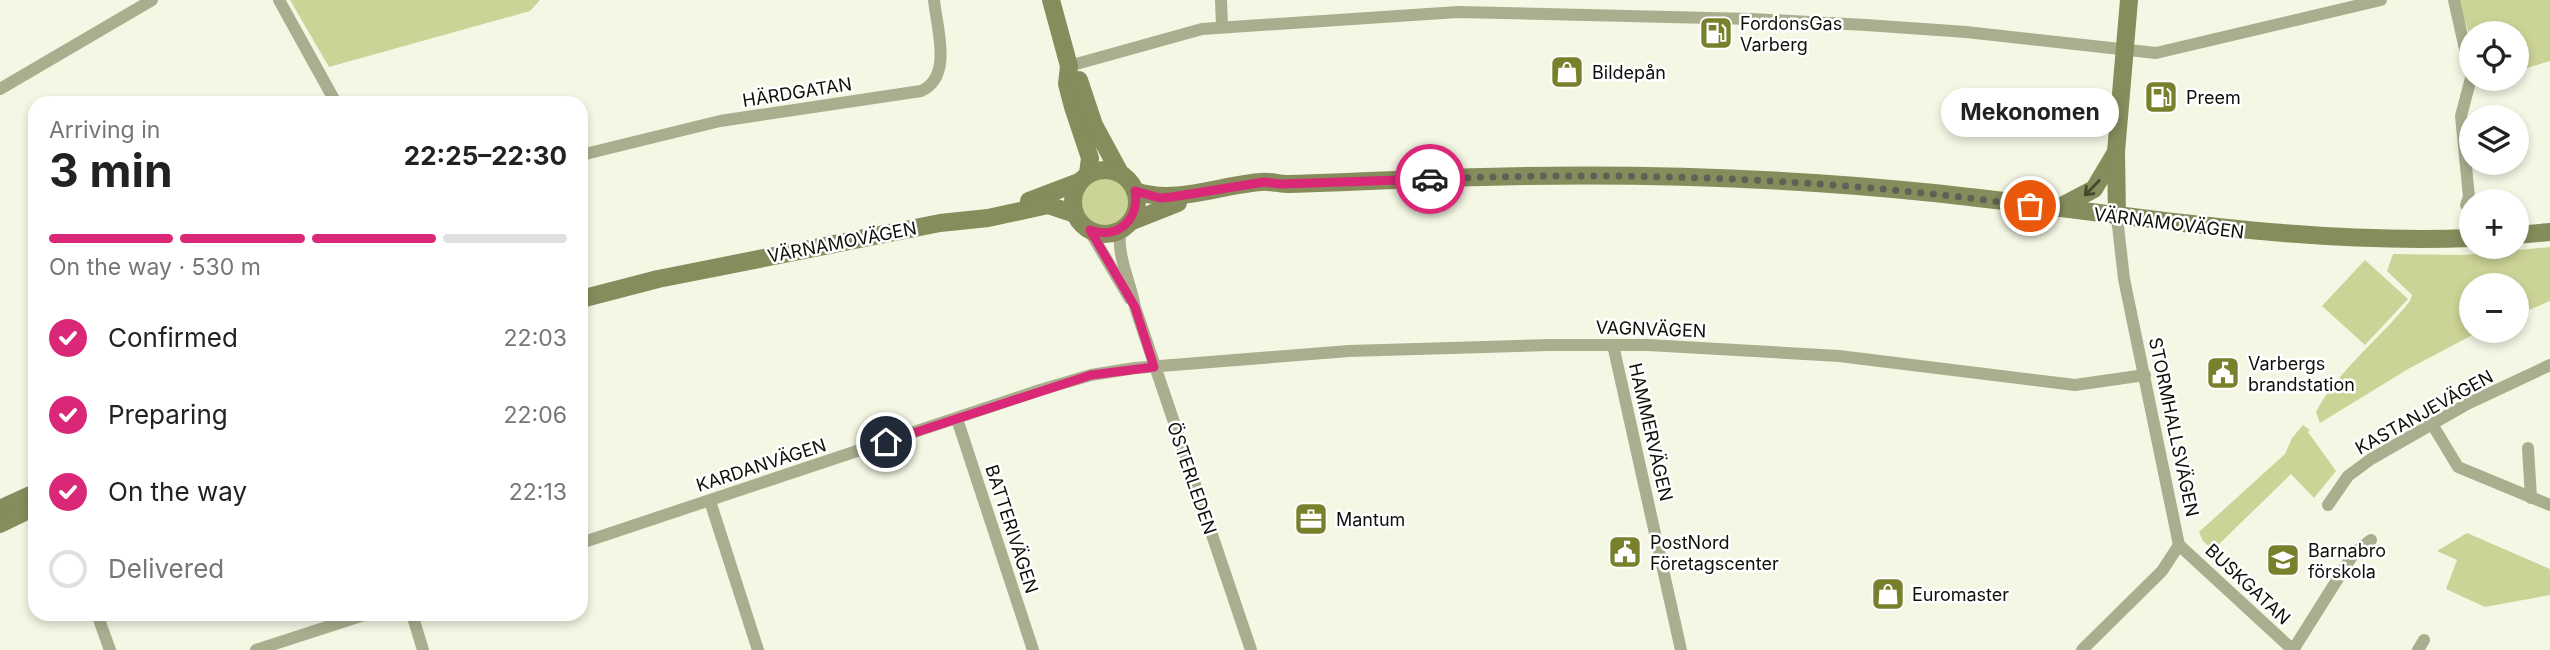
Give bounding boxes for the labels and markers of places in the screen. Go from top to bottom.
place label: FordonsGas Varberg [1740,13,1842,55]
fuel station icon: FordonsGas Varberg [1697,14,1735,52]
shop icon: Bildepån [1548,53,1586,91]
place label: Bildepån [1592,62,1666,83]
fuel station icon: Preem [2142,78,2180,116]
callout: Mekonomen [1941,87,2119,136]
place label: Preem [2186,87,2241,108]
pin [2000,176,2060,236]
place label: Varbergs brandstation [2248,353,2355,395]
public building icon: Varbergs brandstation [2204,354,2242,392]
pin [856,412,916,472]
office icon: Mantum [1292,500,1330,538]
place label: Mantum [1336,509,1405,530]
place label: PostNord Företagscenter [1650,532,1779,574]
public building icon: PostNord Företagscenter [1606,533,1644,571]
place label: Barnabro förskola [2308,540,2386,582]
school or university icon: Barnabro förskola [2264,541,2302,579]
shop icon: Euromaster [1869,575,1907,613]
place label: Euromaster [1912,584,2009,605]

